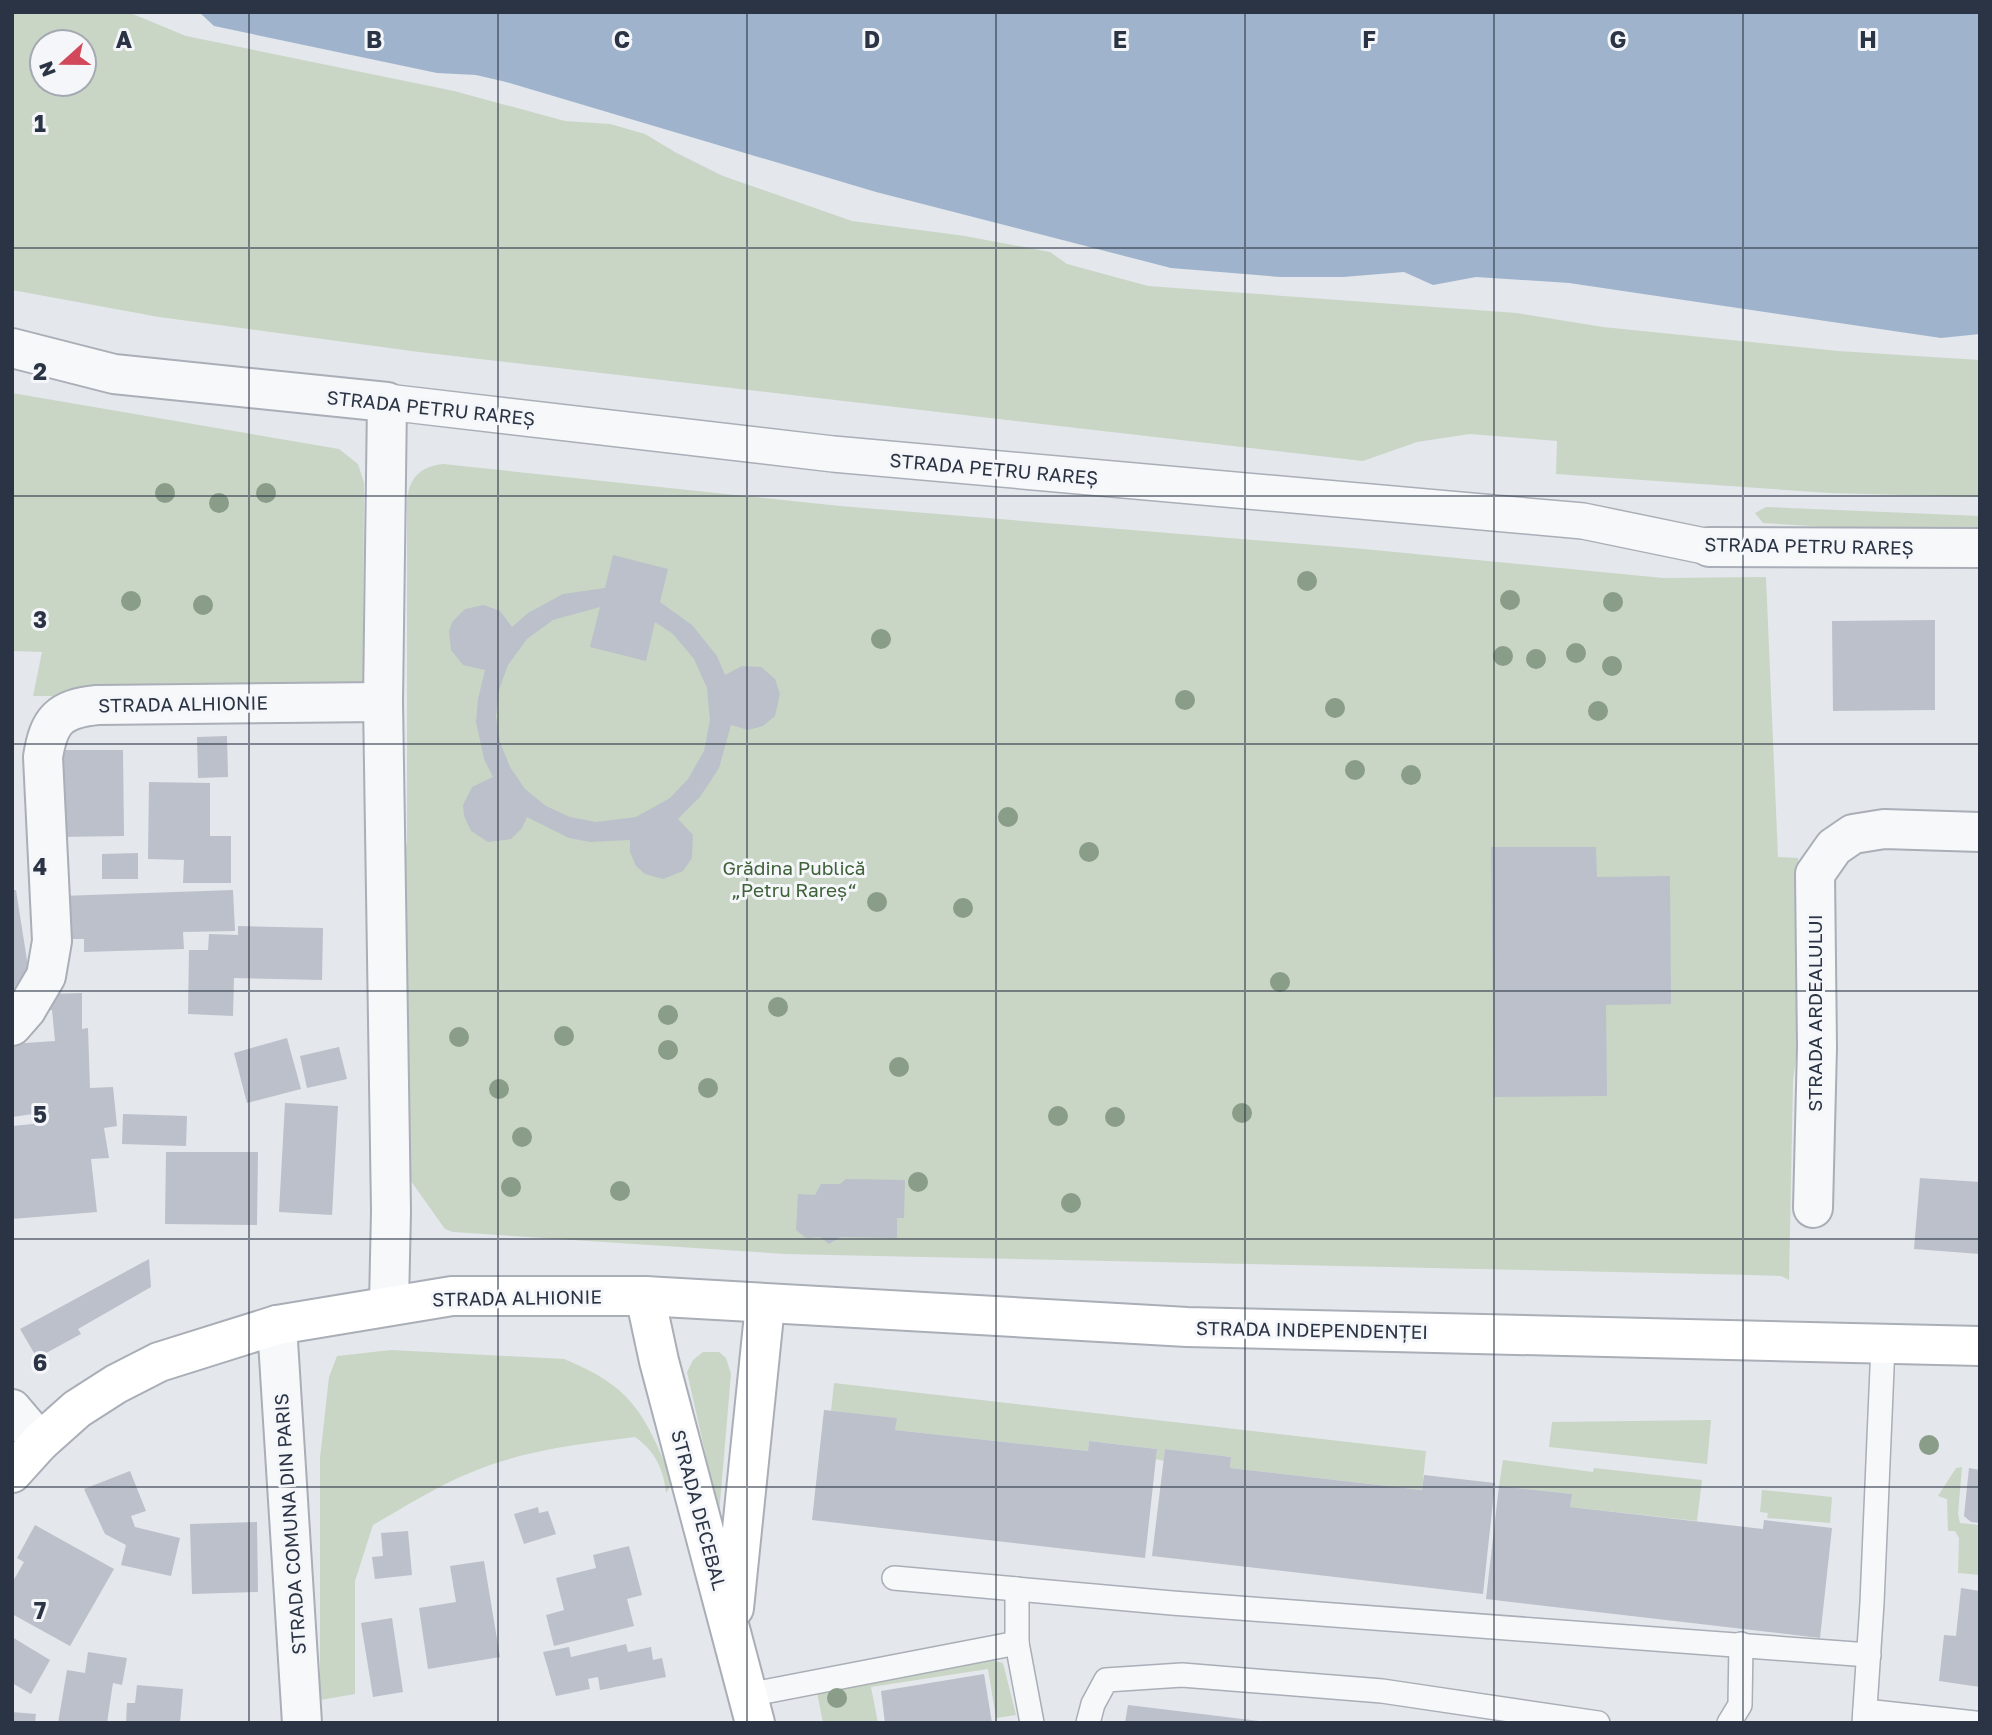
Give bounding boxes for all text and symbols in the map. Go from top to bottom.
text: A [116,25,133,53]
text: B [366,25,382,53]
text: C [614,25,630,53]
text: D [864,25,880,53]
text: E [1113,25,1127,53]
text: F [1362,25,1376,53]
text: G [1610,25,1626,53]
text: H [1859,25,1877,53]
north arrow [28,28,98,98]
text: N [33,58,60,80]
text: 1 [34,109,46,137]
text: 2 [33,357,47,385]
street label: STRADA PETRU RAREȘ [326,385,536,430]
street label: STRADA PETRU RAREȘ [889,448,1099,489]
street label: STRADA PETRU RAREȘ [1704,532,1914,559]
text: 3 [33,605,47,633]
street label: STRADA ALHIONIE [98,691,268,716]
text: 4 [33,852,47,880]
park label: Grădina Publică „Petru Rareș“ [722,856,866,901]
street label: STRADA ARDEALULUI [1803,914,1826,1112]
text: 5 [33,1100,47,1128]
street label: STRADA ALHIONIE [432,1285,602,1310]
street label: STRADA INDEPENDENȚEI [1196,1316,1428,1344]
text: 6 [33,1348,47,1376]
street label: STRADA COMUNA DIN PARIS [269,1393,310,1656]
street label: STRADA DECEBAL [667,1427,732,1593]
text: 7 [34,1596,46,1624]

